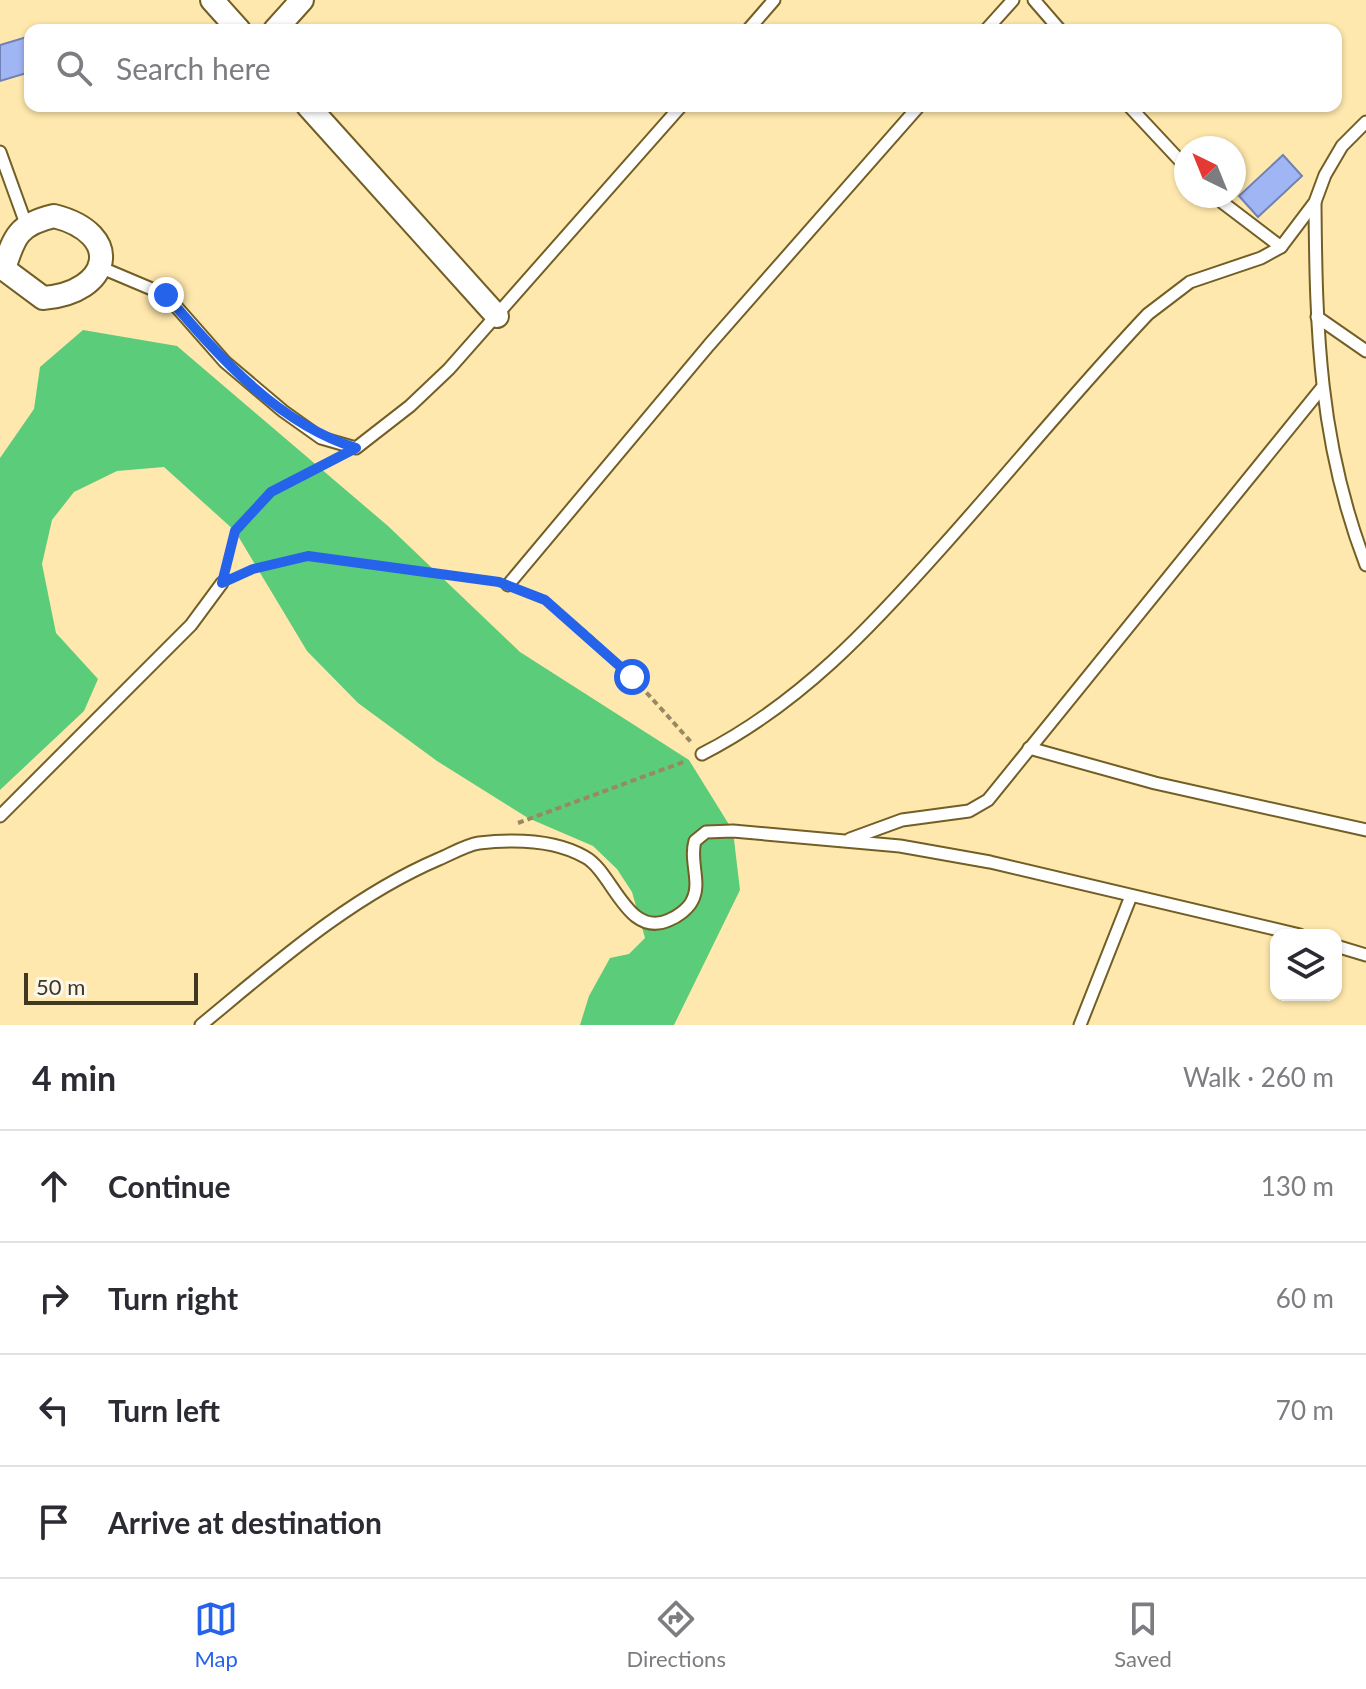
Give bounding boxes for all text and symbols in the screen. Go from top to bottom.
search box [24,24,1342,112]
icon: search [52,46,96,90]
text: Search here [116,50,271,86]
north arrow [1174,136,1246,208]
route end [148,277,184,313]
route start [614,659,650,695]
map controls [1270,929,1342,1001]
button: layers [1270,929,1342,1001]
scale bar [24,969,198,1005]
text: 50 m [36,973,85,1000]
text: 4 min [32,1057,116,1098]
text: Walk · 260 m [1183,1061,1334,1093]
icon: ahead [32,1164,76,1208]
text: Continue [108,1168,231,1204]
text: 130 m [1261,1170,1334,1202]
icon: right [32,1276,76,1320]
text: Turn right [108,1280,238,1316]
text: 60 m [1276,1282,1334,1314]
icon: left [32,1388,76,1432]
text: Turn left [108,1392,220,1428]
text: 70 m [1276,1394,1334,1426]
icon: arrive [32,1500,76,1544]
text: Arrive at destination [108,1504,382,1540]
tab: Map [194,1597,238,1672]
tab: Directions [627,1597,726,1672]
tab: Saved [1114,1597,1172,1672]

